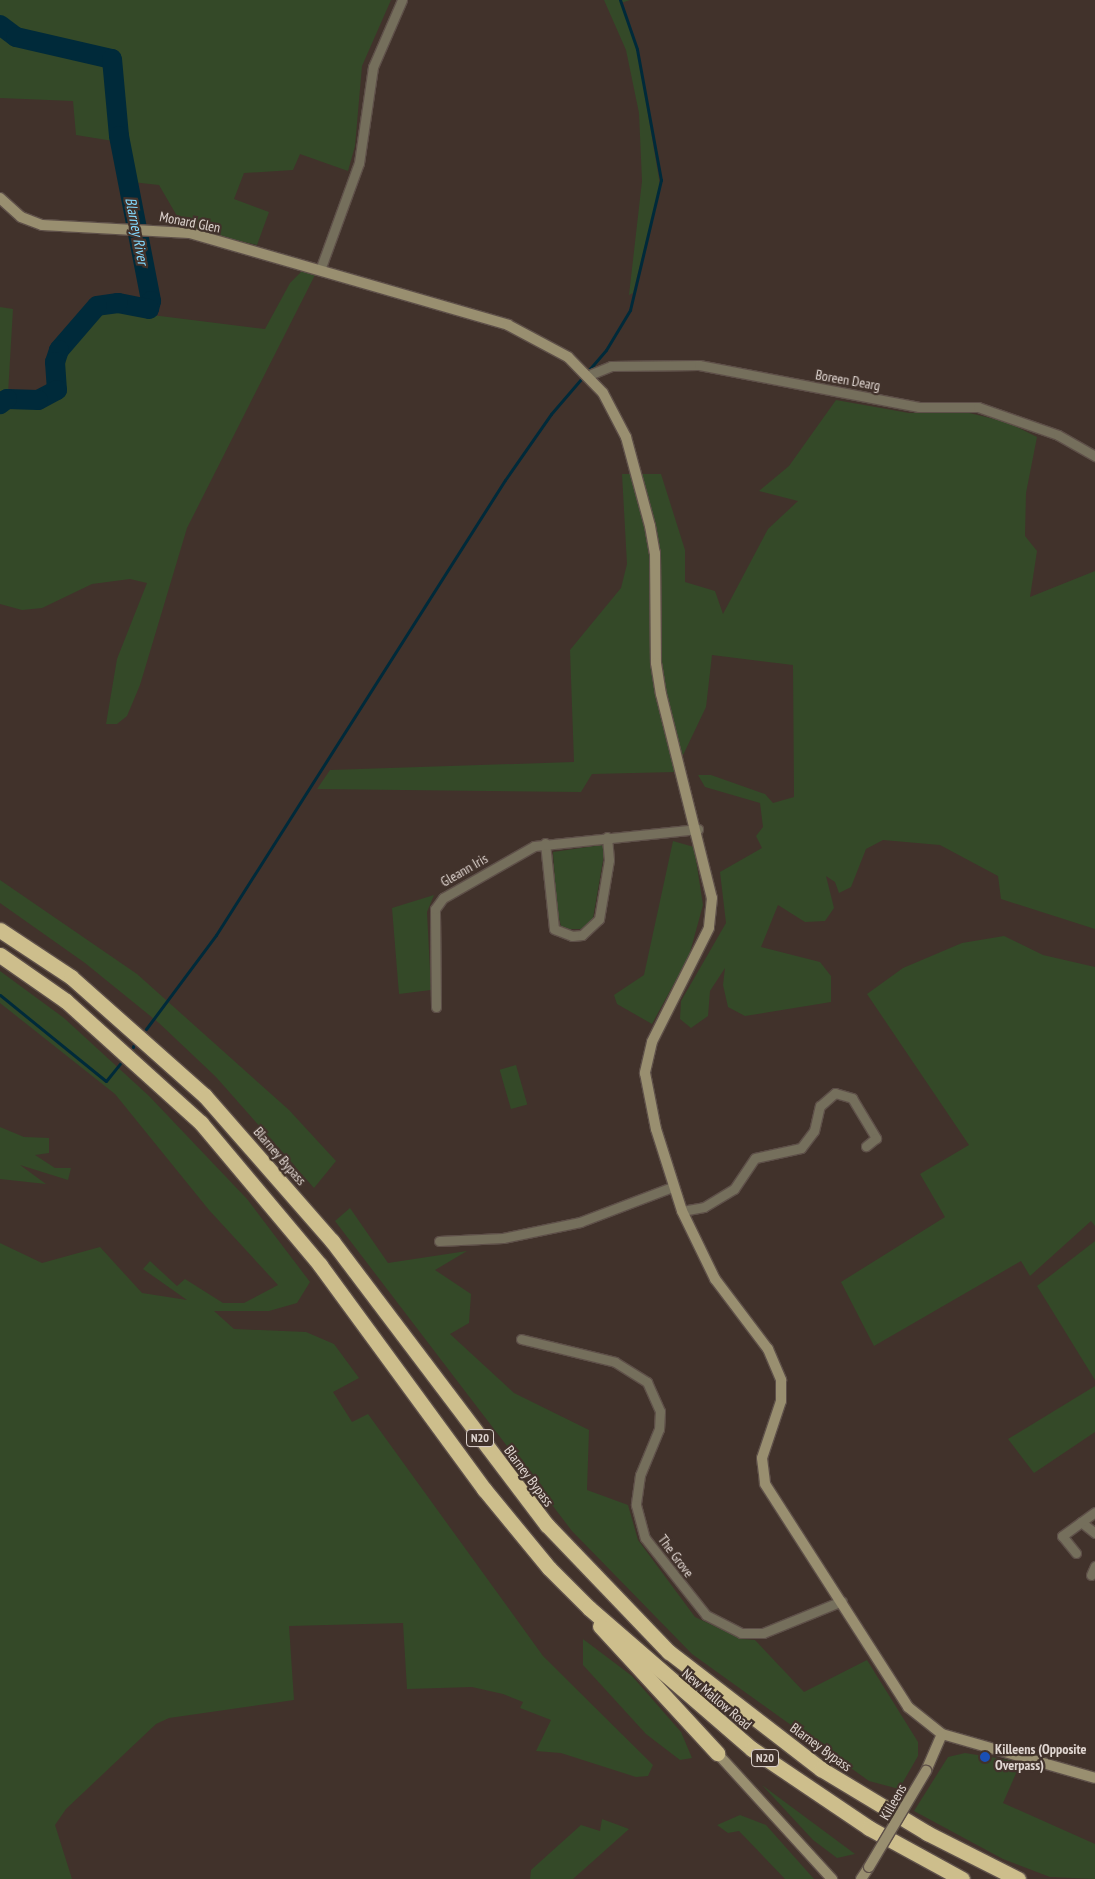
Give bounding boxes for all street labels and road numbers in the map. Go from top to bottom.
street label: Monard Glen [158,208,222,236]
street label: Boreen Dearg [814,366,882,394]
street label: Gleann Iris [437,850,491,890]
street label: Blarney Bypass [250,1123,310,1189]
road number: N20 [465,1429,495,1448]
street label: Blarney Bypass [501,1442,557,1510]
street label: The Grove [655,1531,697,1581]
street label: New Mallow Road [678,1665,756,1733]
street label: Blarney Bypass [787,1719,855,1775]
road number: N20 [750,1749,780,1768]
street label: Killeens [876,1781,910,1823]

